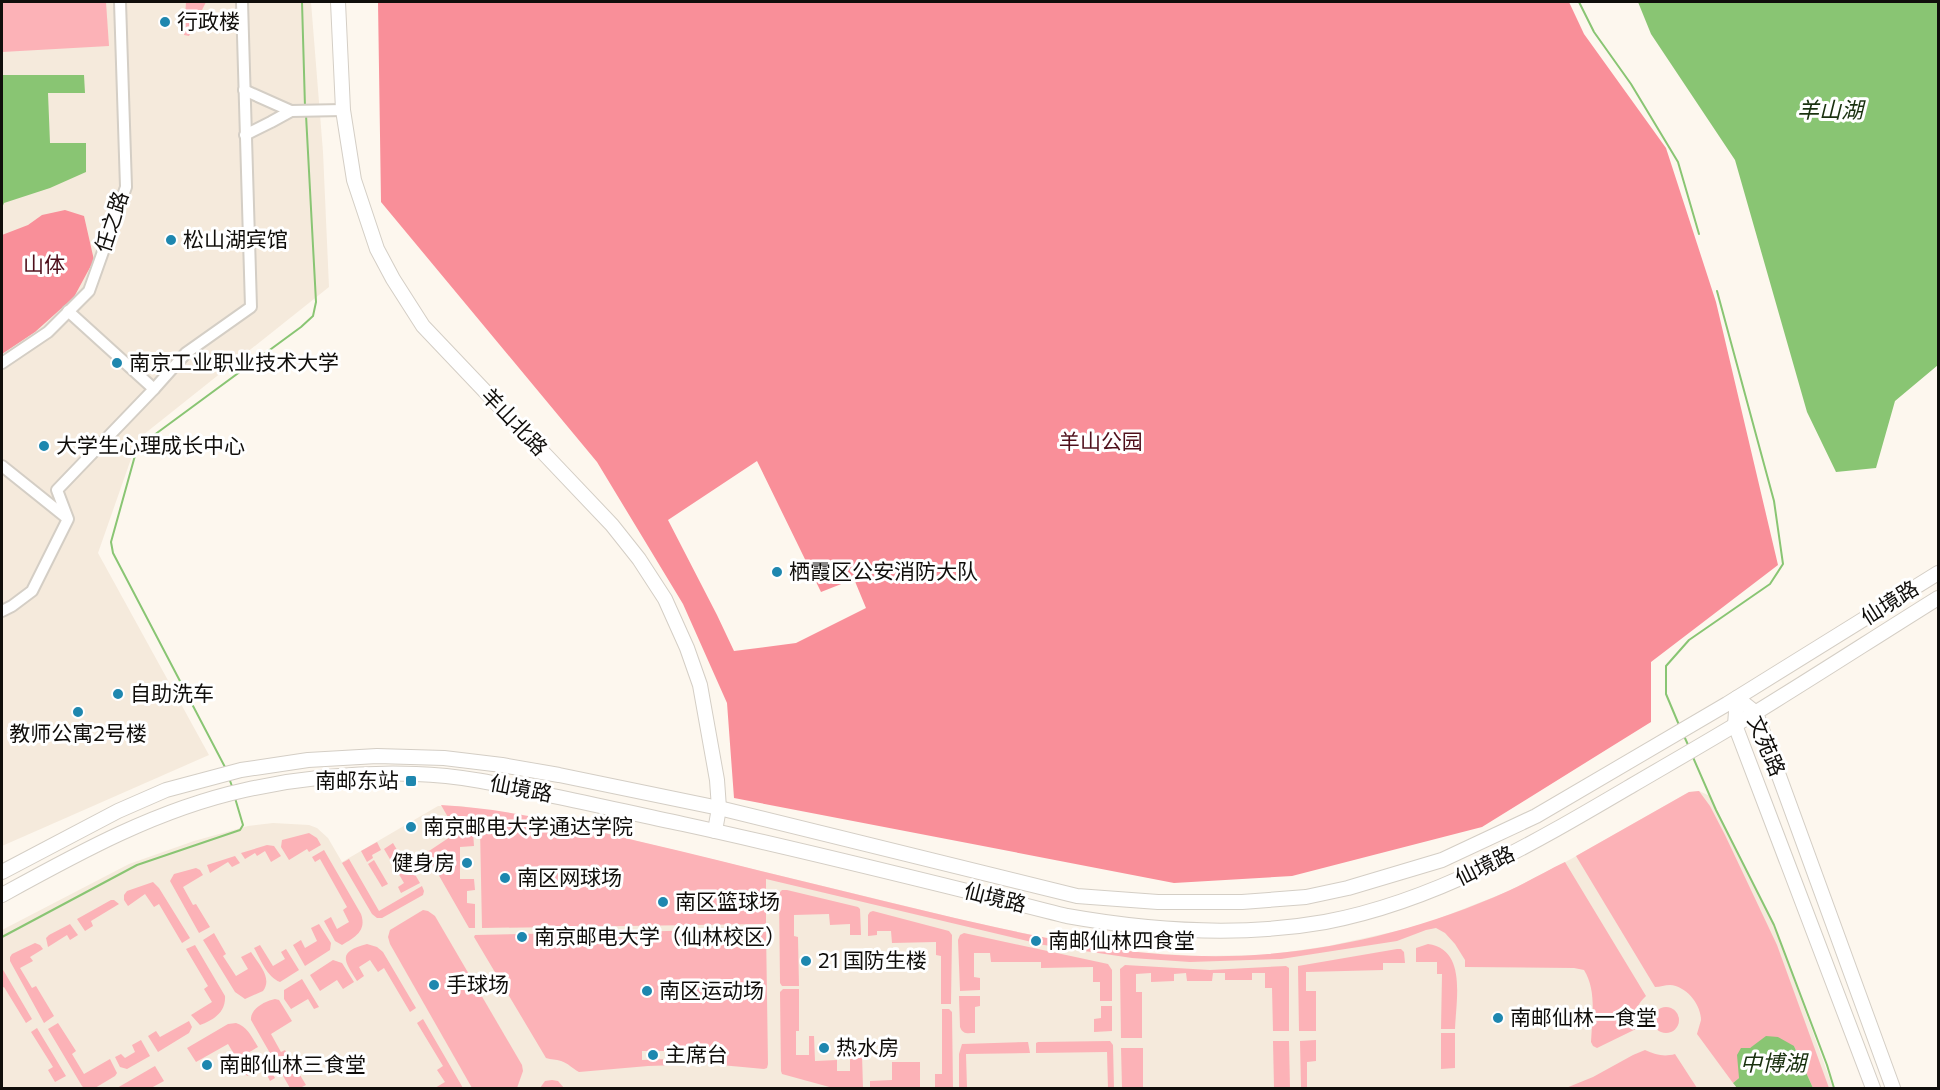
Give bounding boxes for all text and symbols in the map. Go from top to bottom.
place label: 行政楼 [177,8,240,33]
marker: 行政楼 [158,15,172,29]
water label: 羊山湖 [1797,96,1866,123]
street label: 任之路 [89,188,132,255]
place label: 松山湖宾馆 [183,226,288,251]
marker: 松山湖宾馆 [164,233,178,247]
park label: 山体 [23,251,65,276]
place label: 南京工业职业技术大学 [129,349,339,374]
marker: 南京工业职业技术大学 [110,356,124,370]
street label: 羊山北路 [477,382,553,460]
park label: 羊山公园 [1059,428,1143,453]
place label: 大学生心理成长中心 [56,432,245,457]
marker: 大学生心理成长中心 [37,439,51,453]
place label: 栖霞区公安消防大队 [789,558,978,583]
marker: 栖霞区公安消防大队 [770,565,784,579]
street label: 仙境路 [1856,574,1923,629]
place label: 自助洗车 [130,680,214,705]
marker: 自助洗车 [111,687,125,701]
marker: 教师公寓2号楼 [71,705,85,719]
street label: 文苑路 [1744,712,1791,779]
place label: 教师公寓2号楼 [9,720,147,745]
place label: 南邮东站 [315,767,399,792]
street label: 仙境路 [488,769,555,806]
marker: 南邮东站 [404,774,418,788]
place label: 南京邮电大学通达学院 [423,813,633,838]
marker: 南京邮电大学通达学院 [404,820,418,834]
street label: 仙境路 [1451,840,1518,890]
place label: 健身房 [392,849,455,874]
marker: 健身房 [460,856,474,870]
place label: 南区网球场 [517,864,622,889]
marker: 南区网球场 [498,871,512,885]
street label: 仙境路 [962,877,1029,916]
place label: 南区篮球场 [675,888,780,913]
marker: 南区篮球场 [656,895,670,909]
place label: 南京邮电大学（仙林校区） [534,923,786,948]
place label: 南邮仙林四食堂 [1048,927,1195,952]
marker: 南京邮电大学（仙林校区） [515,930,529,944]
marker: 南邮仙林四食堂 [1029,934,1043,948]
place label: 21 国防生楼 [818,947,927,972]
marker: 21 国防生楼 [799,954,813,968]
place label: 手球场 [446,971,509,996]
place label: 南区运动场 [659,977,764,1002]
marker: 手球场 [427,978,441,992]
marker: 南区运动场 [640,984,654,998]
place label: 南邮仙林一食堂 [1510,1004,1657,1029]
marker: 南邮仙林一食堂 [1491,1011,1505,1025]
place label: 热水房 [836,1034,899,1059]
place label: 主席台 [665,1041,728,1066]
marker: 热水房 [817,1041,831,1055]
marker: 主席台 [646,1048,660,1062]
water label: 中博湖 [1740,1049,1809,1076]
place label: 南邮仙林三食堂 [219,1051,366,1076]
marker: 南邮仙林三食堂 [200,1058,214,1072]

